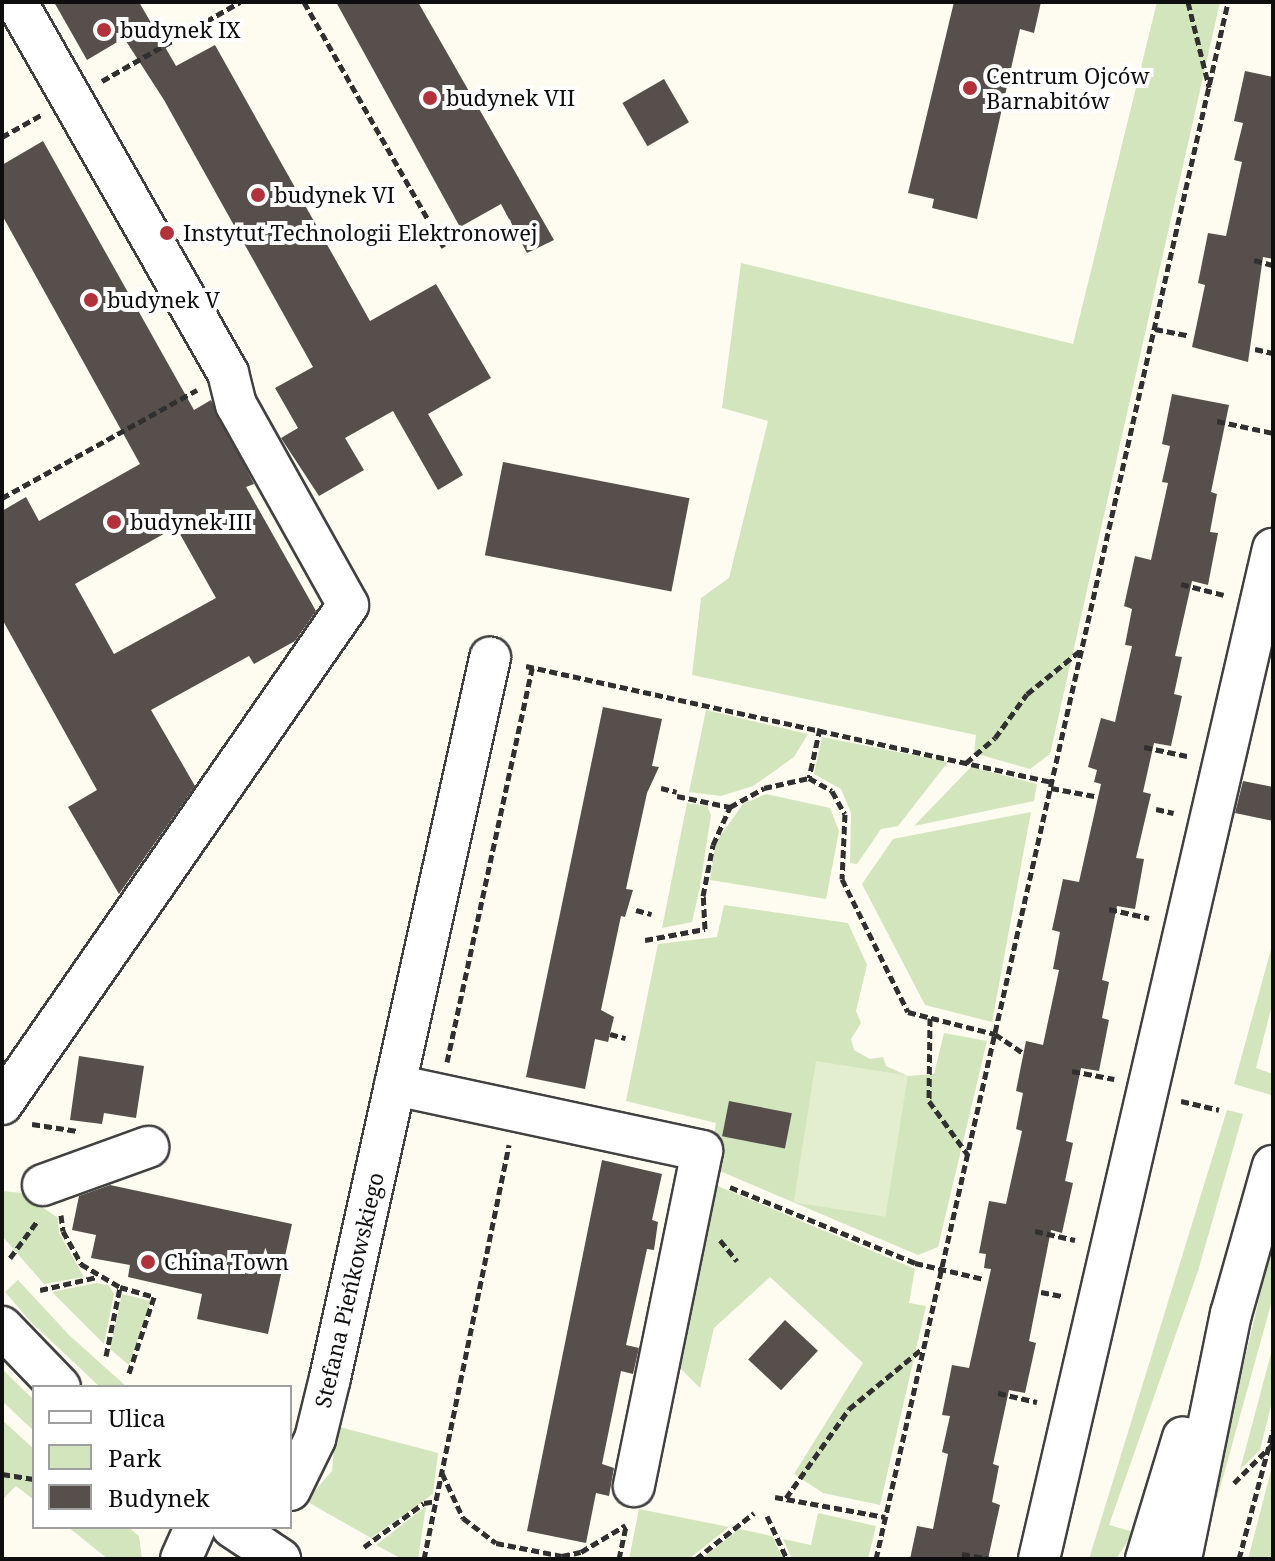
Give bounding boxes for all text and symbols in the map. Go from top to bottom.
place label: budynek IX [120,17,241,43]
marker: budynek IX [95,21,113,39]
place label: Centrum Ojców Barnabitów [986,62,1149,114]
marker: Centrum Ojców Barnabitów [961,79,979,97]
place label: budynek VII [446,85,575,111]
marker: budynek VII [421,89,439,107]
place label: budynek VI [274,182,395,208]
marker: budynek VI [249,186,267,204]
place label: Instytut Technologii Elektronowej [183,220,538,246]
marker: Instytut Technologii Elektronowej [158,224,176,242]
place label: budynek V [107,287,220,313]
marker: budynek V [82,291,100,309]
place label: budynek III [130,509,252,535]
marker: budynek III [105,513,123,531]
street label: Stefana Pieńkowskiego [309,1170,389,1410]
place label: China Town [164,1249,289,1275]
marker: China Town [139,1253,157,1271]
legend [32,1385,292,1529]
text: Ulica [108,1401,166,1434]
text: Park [108,1441,161,1474]
text: Budynek [108,1481,210,1514]

